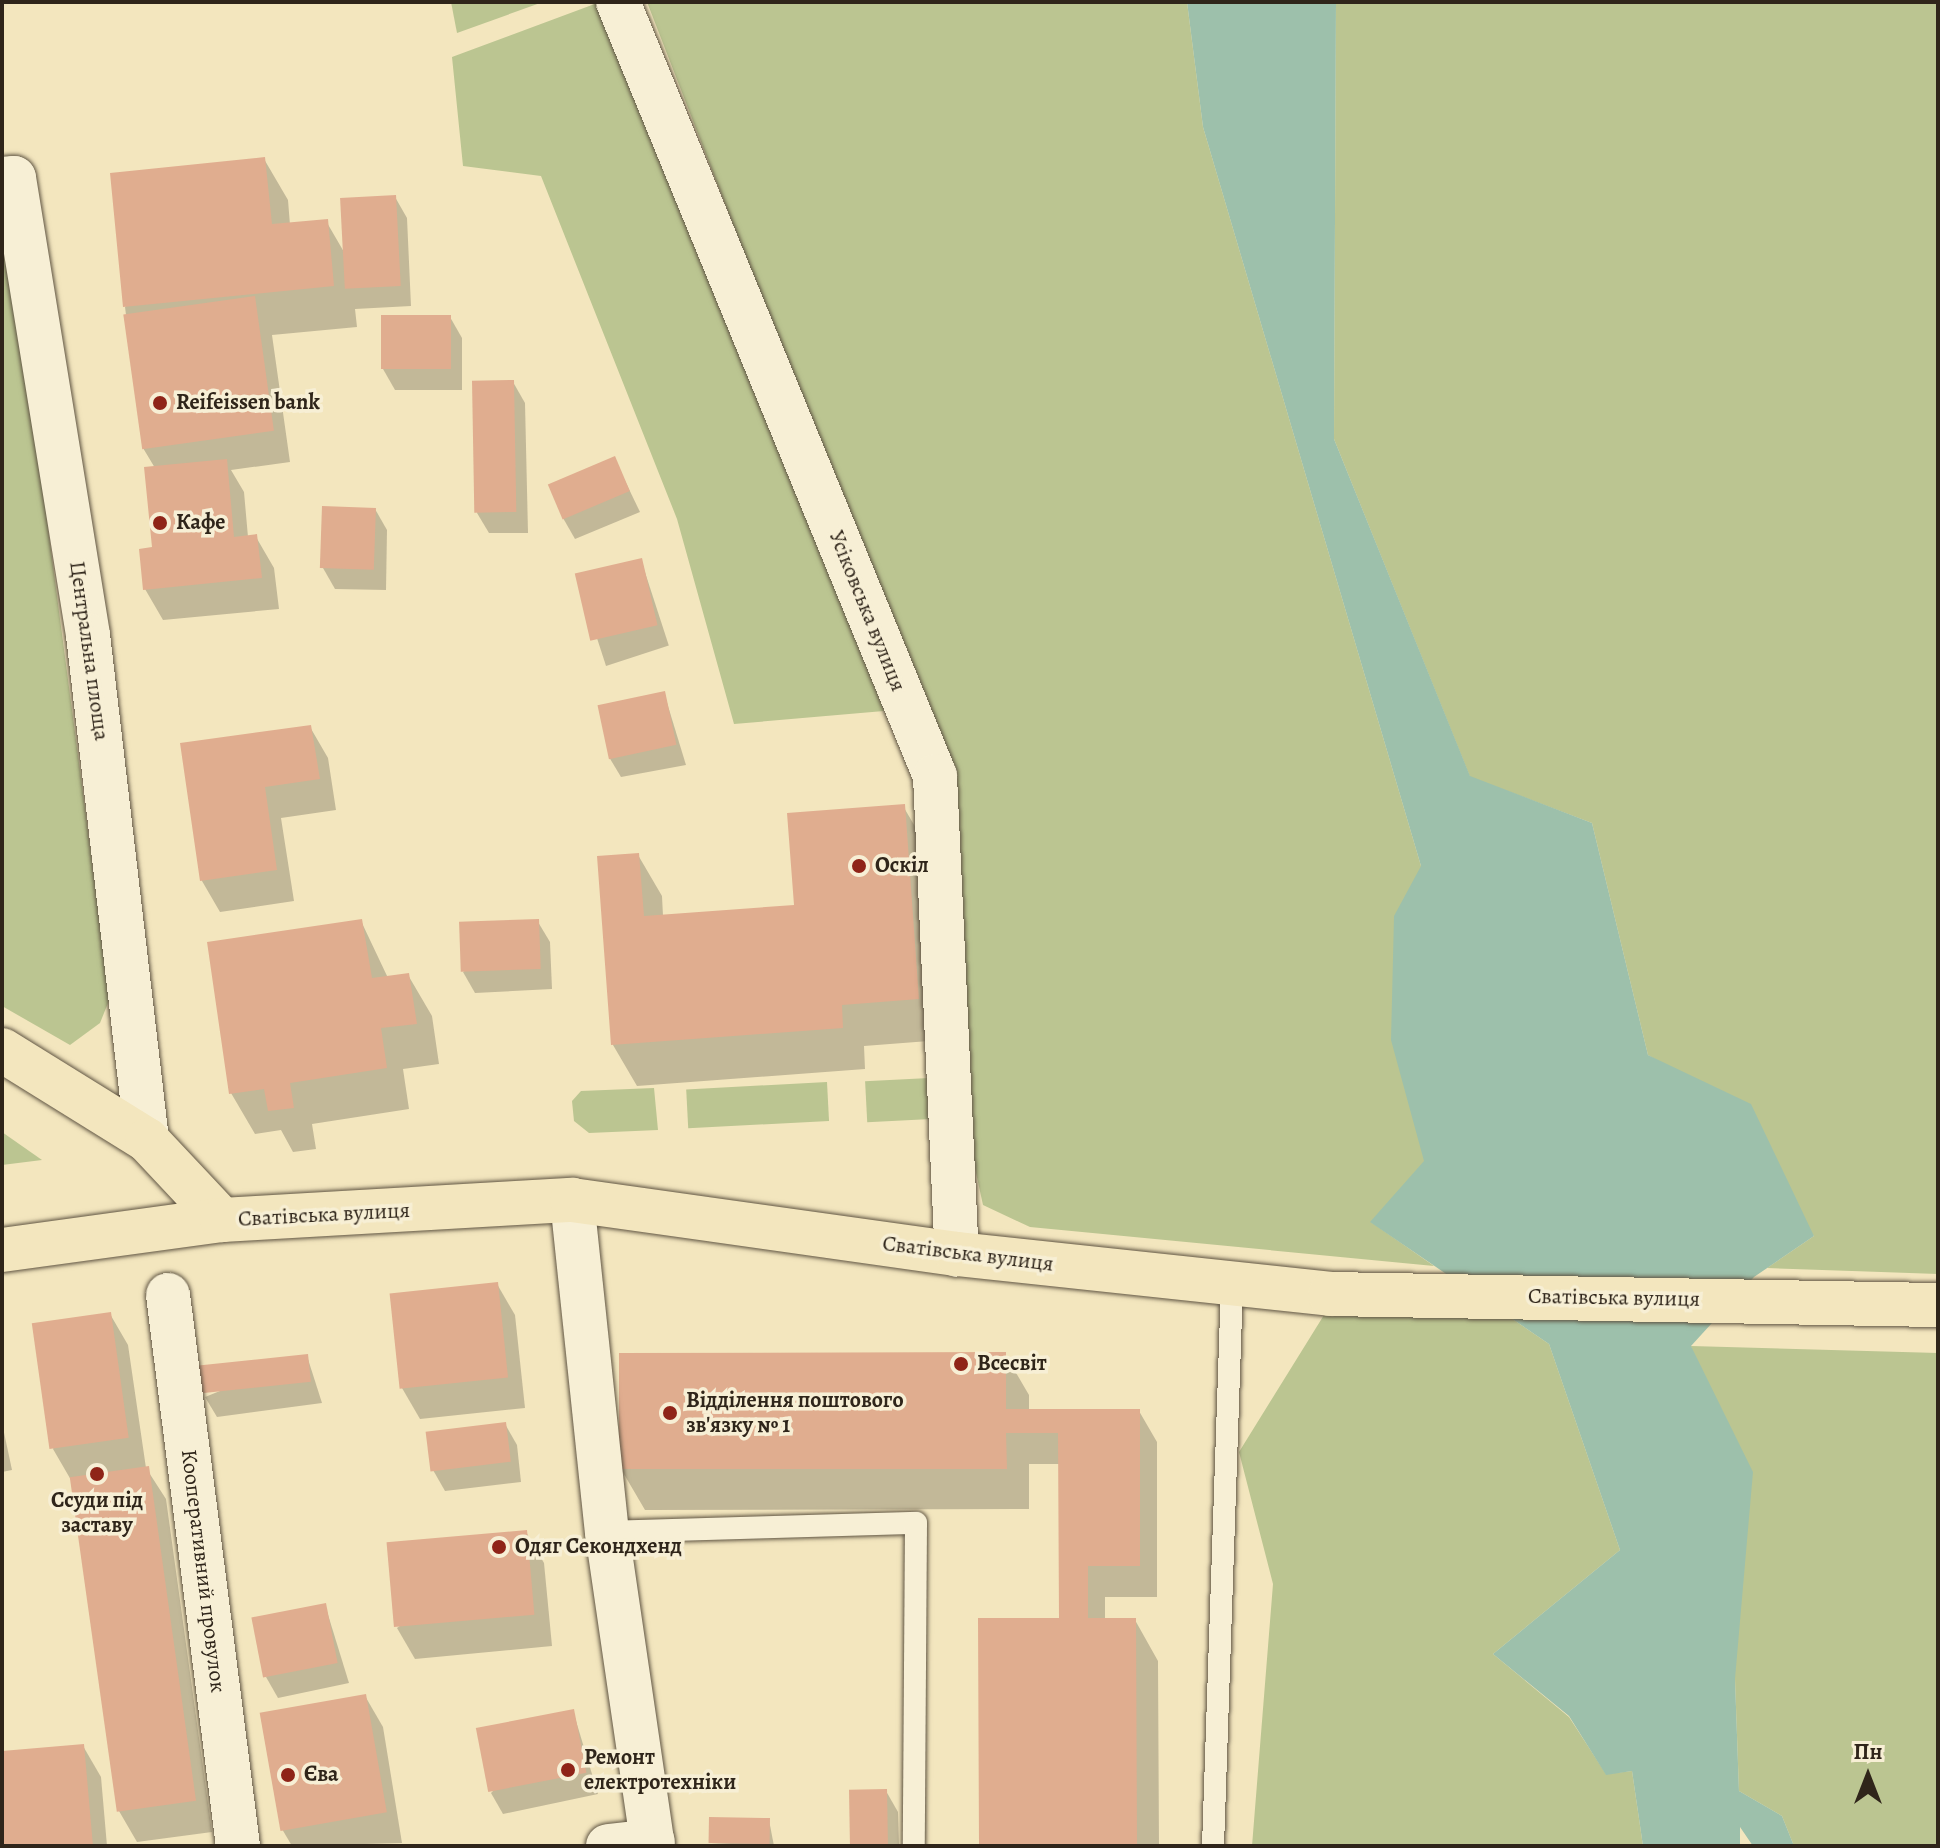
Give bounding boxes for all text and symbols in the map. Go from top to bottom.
place label: Reifeissen bank [176,390,320,416]
marker: Reifeissen bank [151,394,169,412]
place label: Кафе [176,510,225,536]
marker: Кафе [151,514,169,532]
street label: Усіковська вулиця [823,527,911,695]
street label: Центральна площа [63,560,115,742]
place label: Оскіл [875,853,929,879]
marker: Оскіл [850,857,868,875]
street label: Сватівська вулиця [237,1197,411,1233]
street label: Сватівська вулиця [881,1230,1055,1278]
street label: Сватівська вулиця [1528,1283,1700,1313]
place label: Всесвіт [977,1351,1047,1377]
marker: Всесвіт [952,1355,970,1373]
place label: Відділення поштового зв'язку № 1 [686,1387,904,1438]
marker: Відділення поштового зв'язку № 1 [661,1404,679,1422]
street label: Кооперативний провулок [175,1448,231,1694]
marker: Ссуди під заставу [88,1465,106,1483]
place label: Ссуди під заставу [51,1487,143,1538]
place label: Одяг Секондхенд [515,1534,682,1560]
marker: Одяг Секондхенд [490,1538,508,1556]
north arrow [1828,1736,1908,1816]
text: Пн [1854,1737,1882,1767]
place label: Ремонт електротехніки [584,1744,736,1796]
marker: Ремонт електротехніки [559,1761,577,1779]
place label: Єва [304,1762,339,1788]
marker: Єва [279,1766,297,1784]

